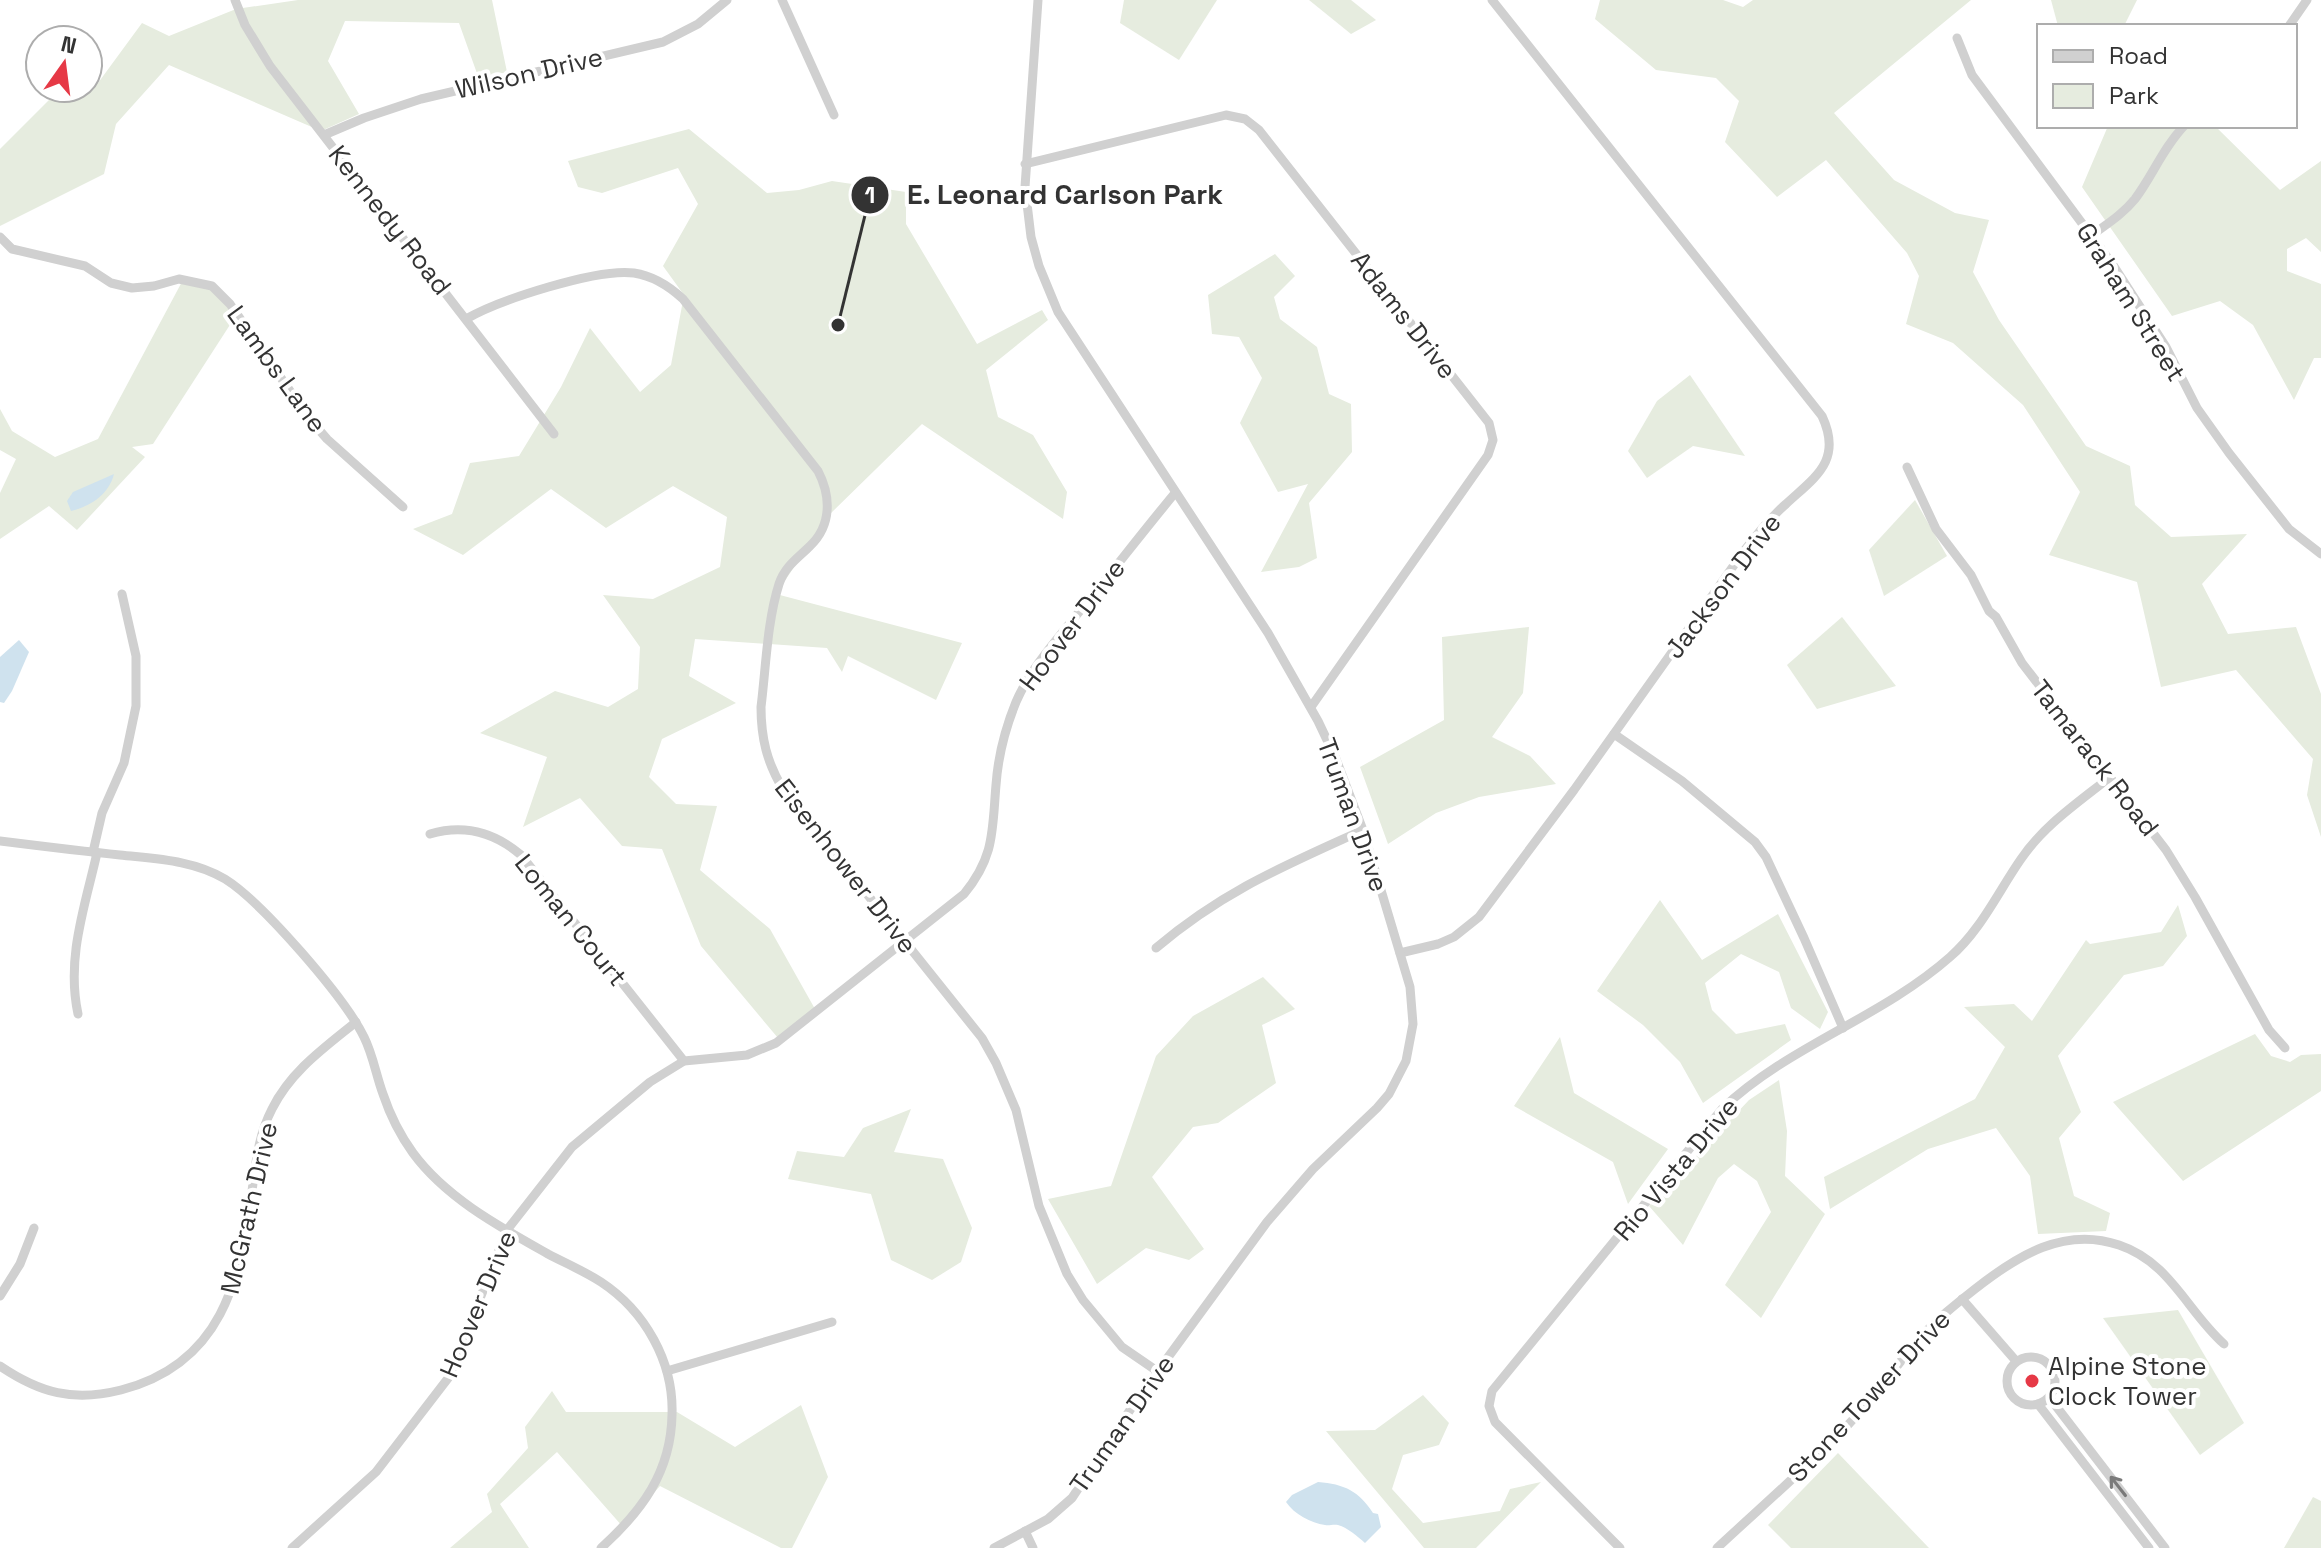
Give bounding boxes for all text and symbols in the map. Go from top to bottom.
north arrow [24,24,104,104]
legend [2037,24,2297,128]
text: N [58,29,79,60]
street label: Wilson Drive [452,40,606,106]
text: Road [2109,40,2168,71]
text: Park [2109,80,2159,111]
street label: Kennedy Road [321,138,459,302]
callout: E. Leonard Carlson Park [850,169,1239,221]
text: E. Leonard Carlson Park [907,176,1223,212]
text: 1 [865,179,875,210]
street label: Graham Street [2069,216,2193,388]
street label: Adams Drive [1343,244,1465,386]
street label: Lambs Lane [219,299,335,439]
street label: Jackson Drive [1657,507,1789,665]
street label: Hoover Drive [1011,552,1133,698]
street label: Tamarack Road [2023,673,2167,843]
street label: Truman Drive [1309,733,1397,897]
street label: Eisenhower Drive [767,772,925,960]
street label: Loman Court [507,847,635,993]
street label: Rio Vista Drive [1606,1090,1746,1248]
street label: McGrath Drive [213,1119,285,1297]
street label: Hoover Drive [432,1225,524,1383]
street label: Stone Tower Drive [1780,1302,1958,1490]
street label: Truman Drive [1062,1348,1182,1500]
place label: Alpine Stone Clock Tower [2048,1349,2207,1413]
marker: Alpine Stone Clock Tower [2023,1372,2041,1390]
one-way arrow [2109,1476,2126,1497]

